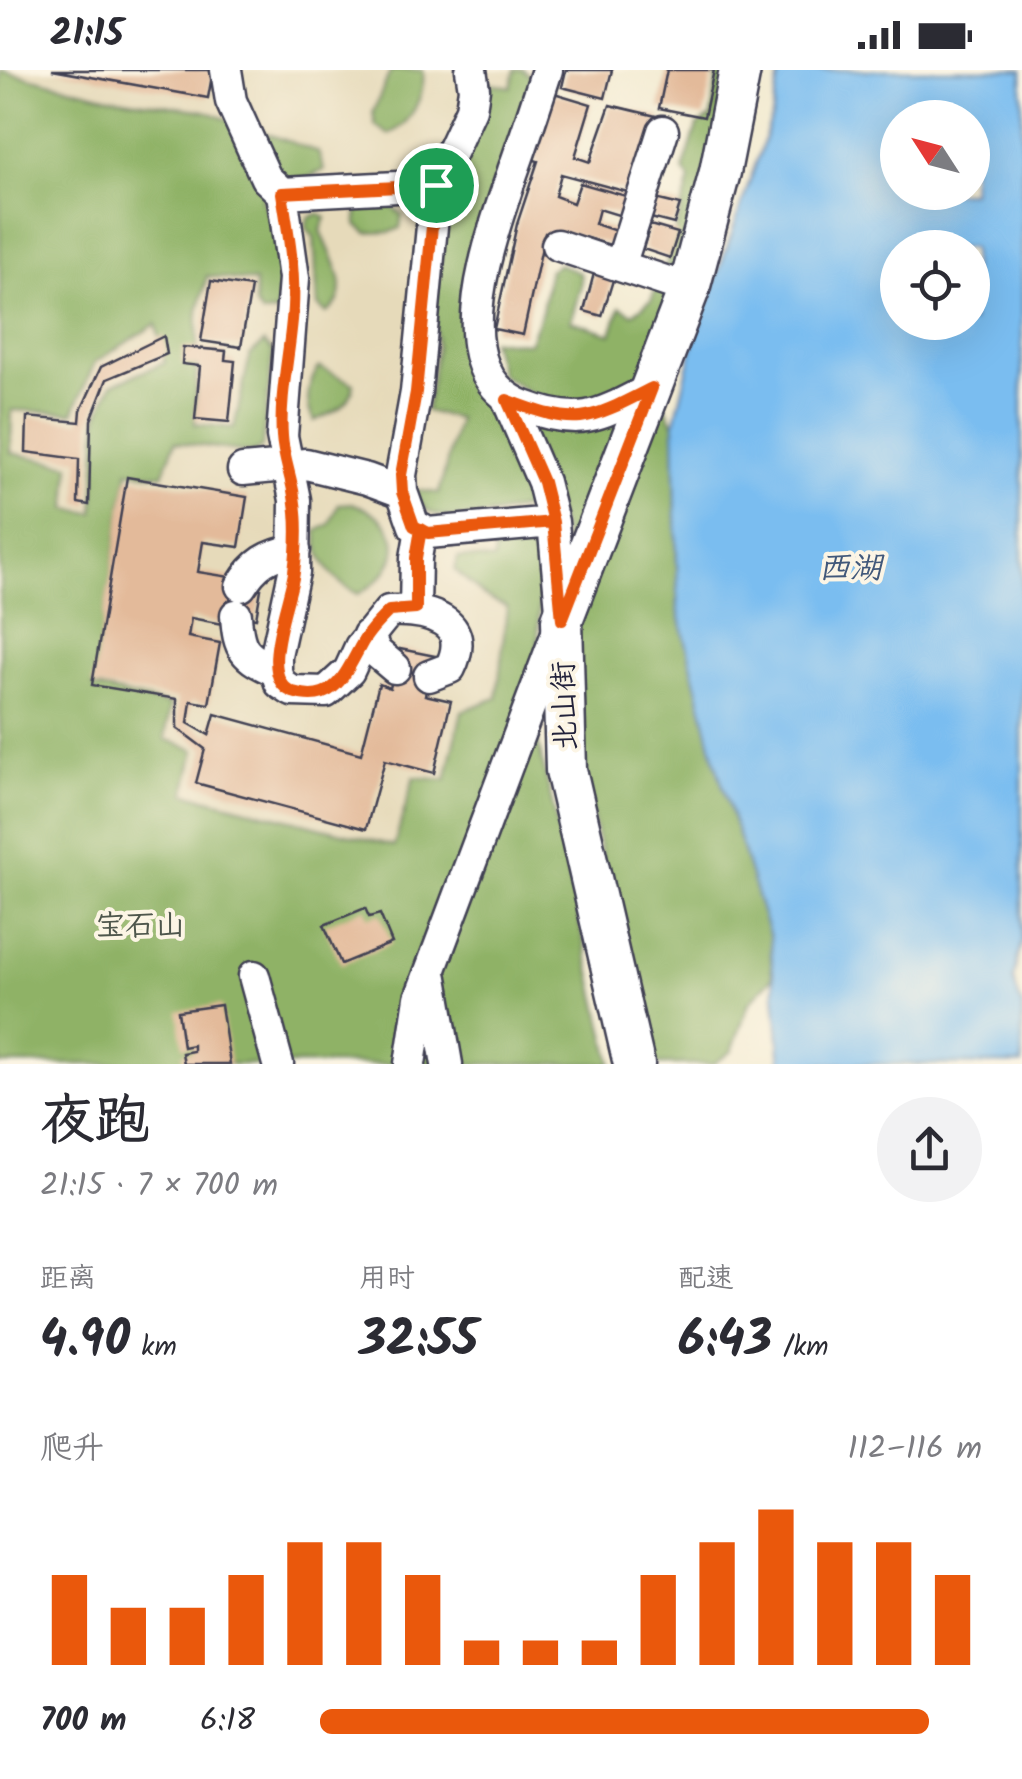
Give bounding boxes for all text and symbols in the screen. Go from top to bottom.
text: 21:15 [50,5,124,65]
north arrow [880,100,990,210]
map controls [880,100,990,340]
pin [394,143,479,228]
icon: arrive [409,158,464,213]
button: locate [880,230,990,340]
water label: 西湖 [818,544,885,595]
street label: 北山街 [540,660,592,752]
park label: 宝石山 [95,903,185,951]
text: 夜跑 [40,1080,150,1167]
button: share [877,1097,982,1202]
text: 21:15 · 7 × 700 m [40,1161,278,1212]
text: 距离 [40,1257,96,1302]
text: 用时 [359,1257,415,1302]
text: 配速 [678,1257,734,1302]
text: 4.90 [40,1302,130,1382]
text: 32:55 [359,1302,478,1382]
text: 6:43 [678,1302,772,1382]
text: km [130,1325,177,1370]
text: /km [772,1325,829,1370]
text: 爬升 [40,1424,104,1475]
text: 112–116 m [848,1424,982,1475]
text: 700 m [40,1696,126,1747]
text: 6:18 [200,1696,255,1747]

